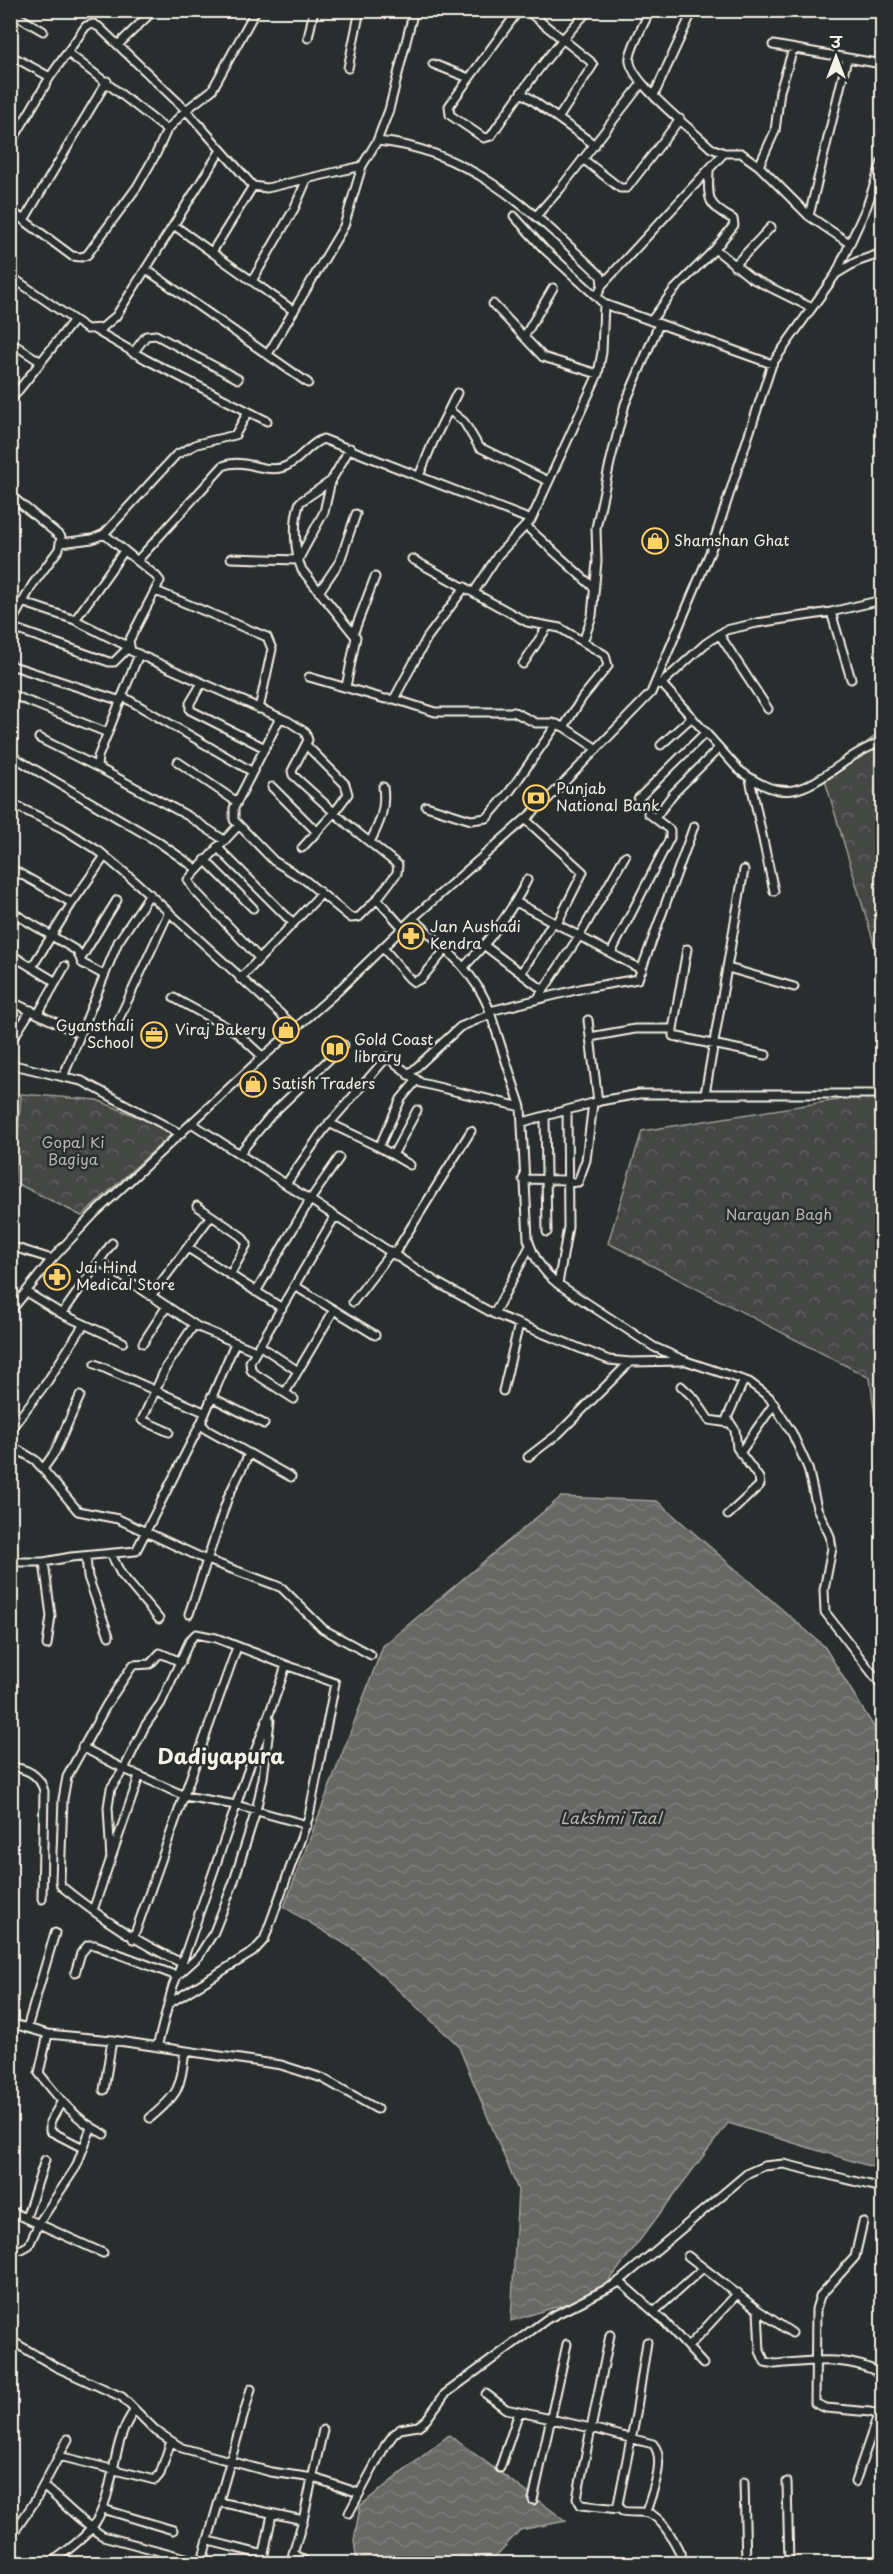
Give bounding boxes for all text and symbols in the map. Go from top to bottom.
north arrow [806,27,866,87]
text: उ [829,29,843,53]
shop icon: Shamshan Ghat [640,526,670,556]
place label: Shamshan Ghat [674,528,789,551]
place label: Punjab National Bank [556,776,660,816]
bank icon: Punjab National Bank [521,783,551,813]
place label: Jan Aushadi Kendra [430,914,521,954]
pharmacy icon: Jan Aushadi Kendra [396,921,426,951]
place label: Gyansthali School [56,1013,134,1053]
shop icon: Viraj Bakery [271,1015,301,1045]
place label: Viraj Bakery [175,1017,266,1040]
office icon: Gyansthali School [139,1020,169,1050]
place label: Gold Coast library [354,1027,433,1067]
library icon: Gold Coast library [320,1034,350,1064]
shop icon: Satish Traders [238,1069,268,1099]
place label: Satish Traders [272,1071,375,1094]
park label: Gopal Ki Bagiya [41,1130,105,1170]
park label: Narayan Bagh [726,1202,832,1225]
place label: Jai Hind Medical Store [76,1255,175,1295]
pharmacy icon: Jai Hind Medical Store [42,1262,72,1292]
district label: Dadiyapura [157,1739,285,1771]
water label: Lakshmi Taal [561,1805,664,1829]

